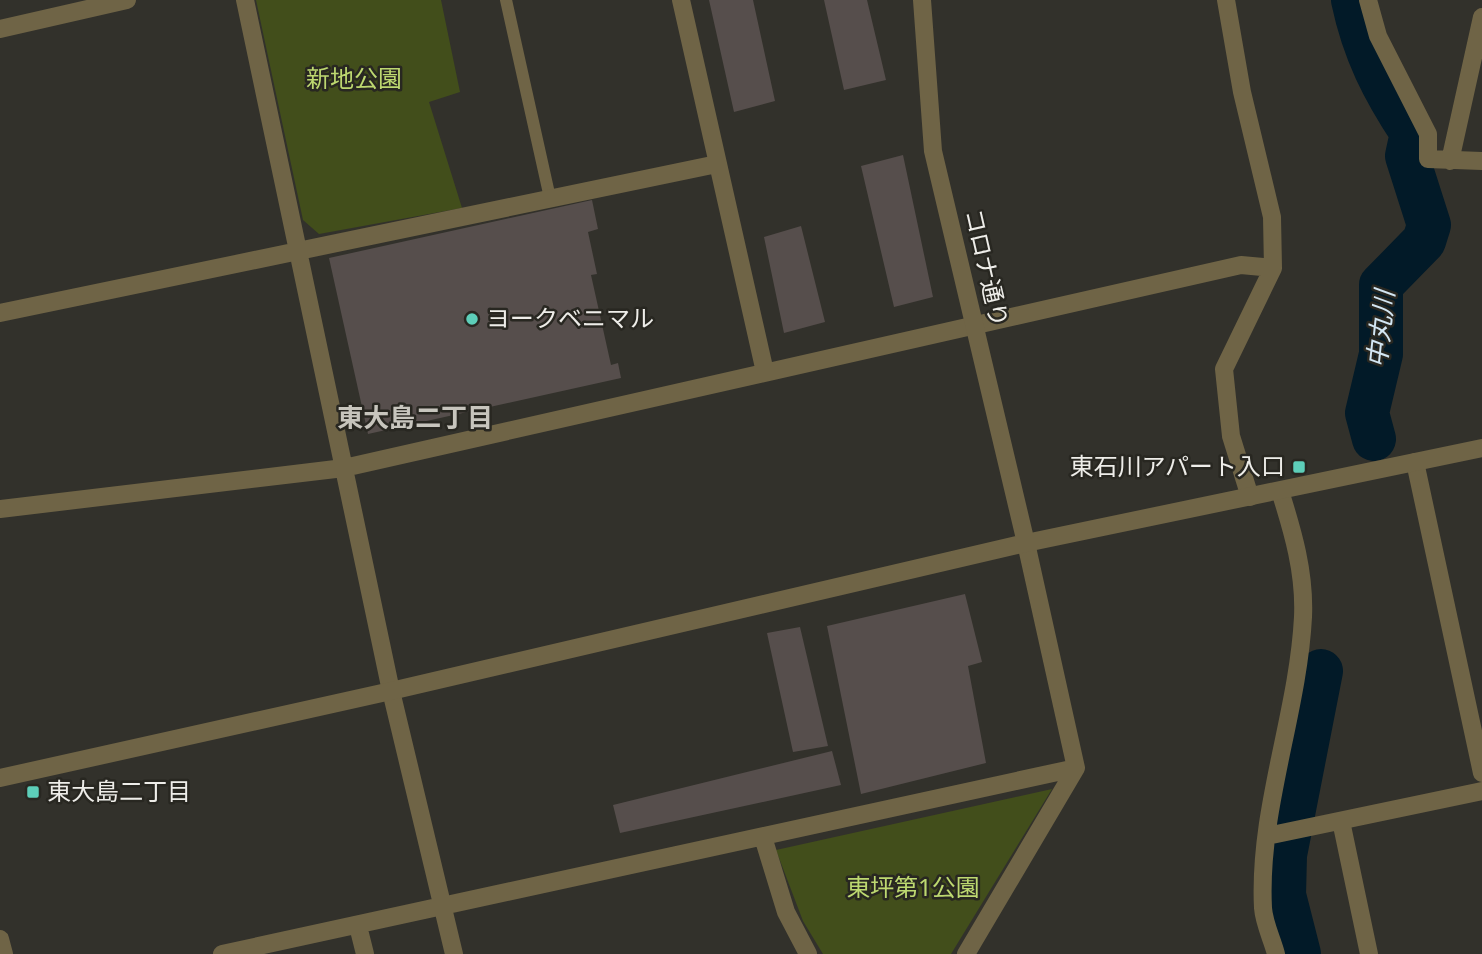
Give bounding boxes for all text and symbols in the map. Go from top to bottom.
park label: 新地公園 [306,61,402,94]
street label: コロナ通り [958,205,1017,330]
water label: 中丸川 [1358,285,1402,370]
place label: ヨークベニマル [486,301,654,334]
marker: ヨークベニマル [464,311,480,327]
district label: 東大島二丁目 [337,399,493,435]
place label: 東石川アパート入口 [1069,449,1285,482]
marker: 東石川アパート入口 [1291,459,1307,475]
place label: 東大島二丁目 [47,774,191,807]
marker: 東大島二丁目 [25,784,41,800]
park label: 東坪第1公園 [846,870,980,903]

